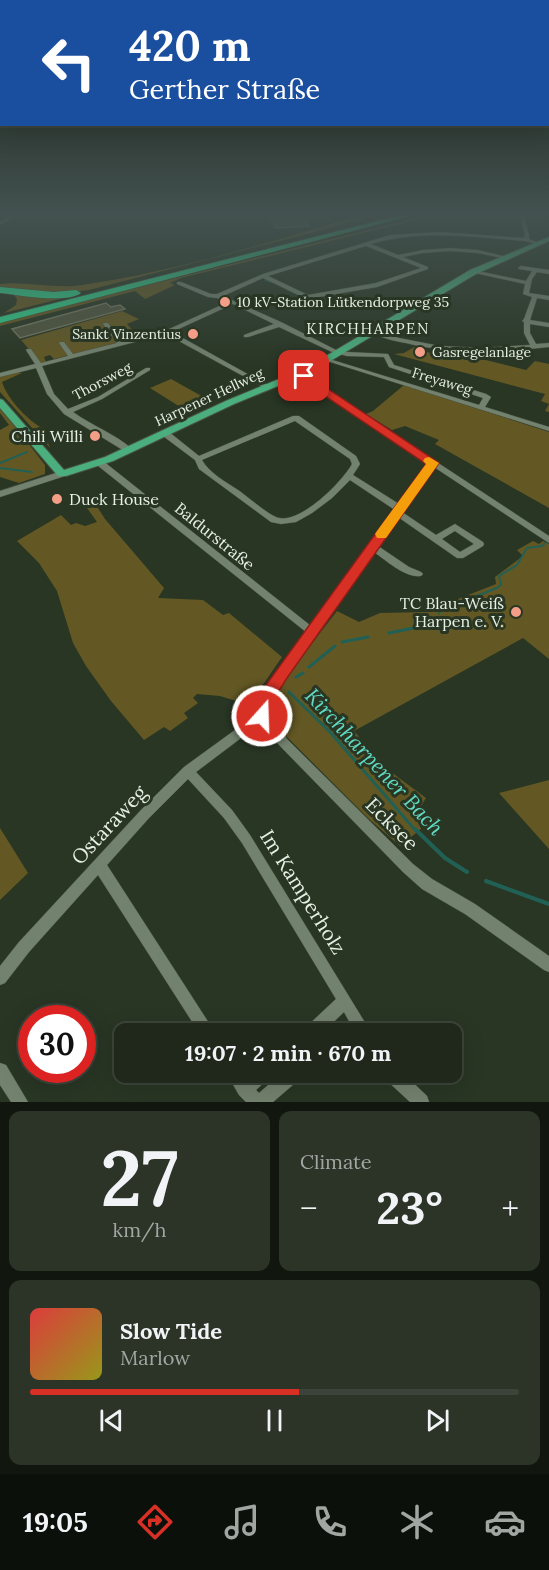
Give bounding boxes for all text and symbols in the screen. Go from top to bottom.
text: 420 m [129,19,251,73]
icon: left [30,24,108,102]
text: Gerther Straße [129,72,320,106]
place label: 10 kV-Station Lütkendorpweg 35 [237,293,449,311]
marker: 10 kV-Station Lütkendorpweg 35 [218,295,232,309]
district label: KIRCHHARPEN [306,319,430,338]
place label: Sankt Vinzentius [72,325,181,343]
marker: Sankt Vinzentius [186,327,200,341]
place label: Gasregelanlage [432,343,531,361]
marker: Gasregelanlage [413,345,427,359]
pin [278,350,329,401]
street label: Thorsweg [69,358,135,404]
icon: arrive [287,359,320,392]
street label: Freyaweg [410,363,474,399]
street label: Harpener Hellweg [152,364,267,430]
place label: Chili Willi [11,426,83,446]
marker: Chili Willi [88,429,102,443]
place label: Duck House [69,489,159,509]
marker: Duck House [50,492,64,506]
street label: Baldurstraße [171,498,259,574]
place label: TC Blau-Weiß Harpen e. V. [400,593,504,631]
marker: TC Blau-Weiß Harpen e. V. [509,605,523,619]
water label: Kirchharpener Bach [299,683,449,841]
position arrow [230,684,294,748]
street label: Ostaraweg [66,779,152,870]
street label: Ecksee [361,792,424,855]
street label: Im Kamperholz [255,825,352,959]
speed limit sign: 30 [18,1005,96,1083]
text: 19:07 · 2 min · 670 m [185,1039,391,1067]
text: 27 [100,1128,179,1227]
text: Climate [300,1149,372,1174]
text: 23° [376,1179,443,1236]
text: − [300,1187,318,1229]
text: + [501,1187,519,1229]
text: km/h [112,1217,167,1242]
text: Slow Tide [120,1317,222,1345]
text: Marlow [120,1345,190,1370]
icon: previous [95,1404,128,1437]
icon: pause [258,1404,291,1437]
icon: next [421,1404,454,1437]
icon: directions [134,1501,176,1543]
icon: music [221,1501,263,1543]
icon: phone [309,1501,351,1543]
icon: climate [396,1501,438,1543]
icon: car [484,1501,526,1543]
text: 19:05 [23,1505,88,1539]

